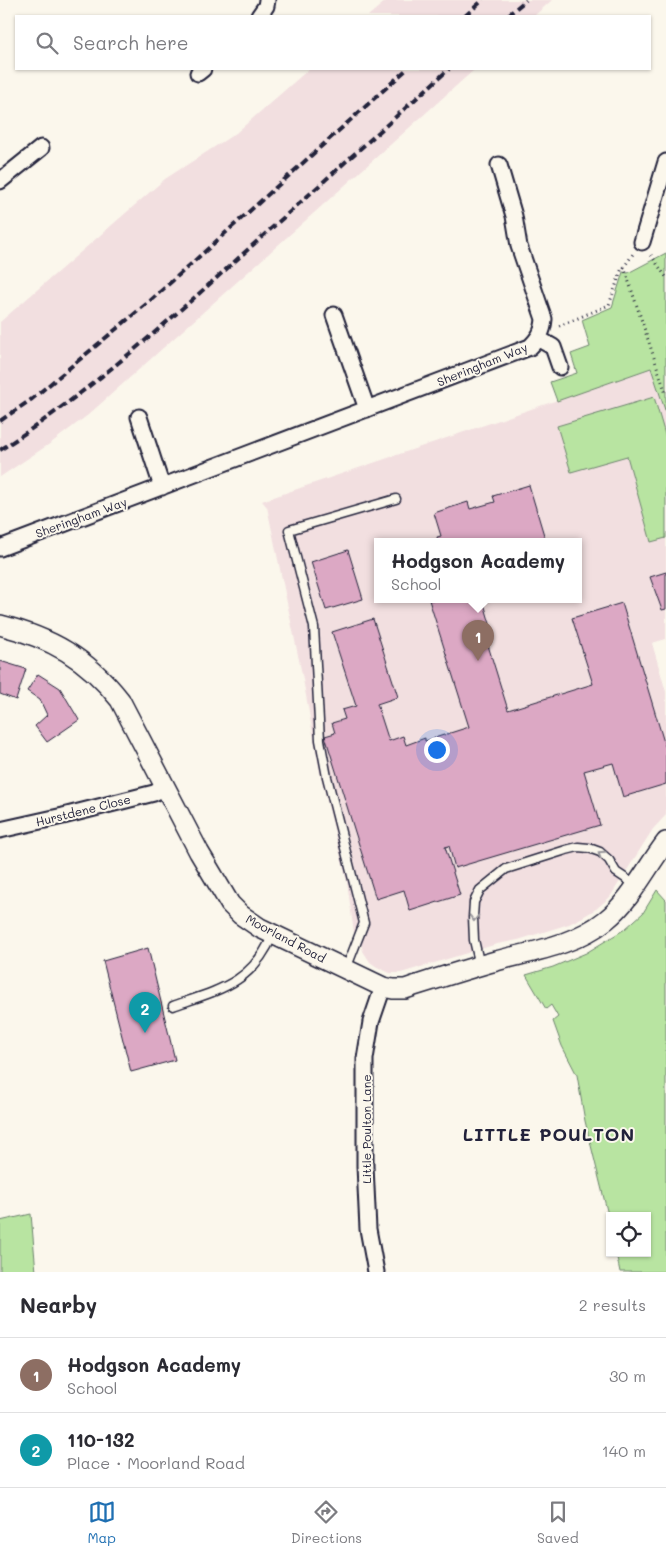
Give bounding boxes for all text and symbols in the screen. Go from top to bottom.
search box [15,15,651,70]
icon: search [33,29,61,57]
text: Search here [73,30,189,55]
street label: Sheringham Way [434,339,530,389]
street label: Sheringham Way [33,493,129,541]
popup [374,538,582,603]
text: Hodgson Academy [391,548,565,573]
text: School [391,573,441,594]
pin: 1 [462,620,494,661]
your location [424,737,450,763]
street label: Hurstdene Close [34,790,132,830]
one-way arrow [597,851,606,861]
street label: Moorland Road [243,910,329,966]
one-way arrow [468,914,479,922]
pin: 2 [129,992,161,1033]
street label: Little Poulton Lane [358,1074,374,1184]
district label: LITTLE POULTON [463,1122,635,1146]
map controls [606,1212,651,1257]
button: locate [606,1212,651,1257]
text: Nearby [20,1291,97,1318]
text: 2 results [579,1294,646,1315]
text: Hodgson Academy [67,1352,241,1377]
text: 1 [32,1365,40,1386]
text: 30 m [609,1365,646,1386]
text: School [67,1377,117,1398]
text: 110-132 [67,1427,135,1452]
text: 2 [32,1440,40,1461]
text: 140 m [602,1440,646,1461]
text: Place · Moorland Road [67,1452,245,1473]
tab: Map [87,1498,116,1547]
tab: Directions [291,1498,362,1547]
tab: Saved [537,1498,579,1547]

